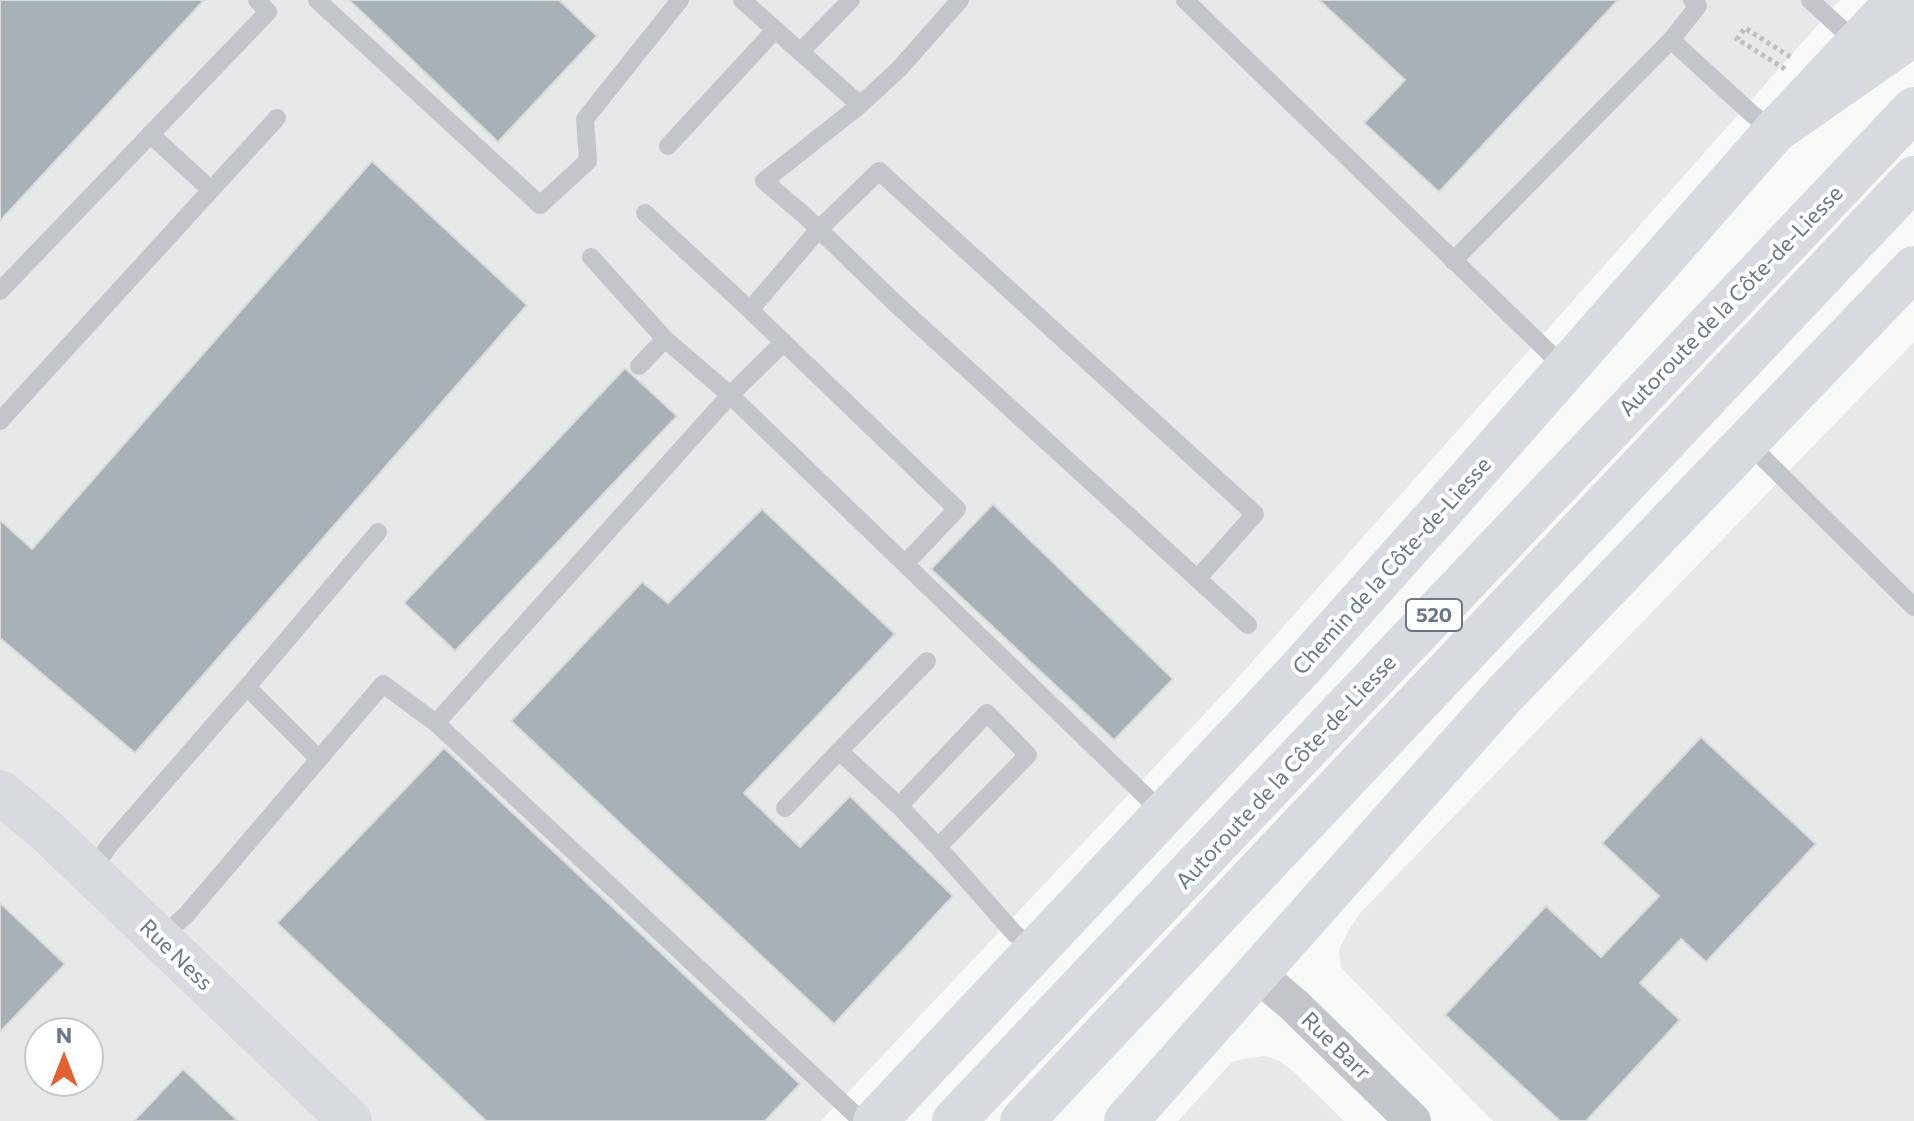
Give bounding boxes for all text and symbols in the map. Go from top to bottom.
street label: Autoroute de la Côte-de-Liesse [1614,180,1848,422]
street label: Chemin de la Côte-de-Liesse [1287,452,1497,680]
road number: 520 [1406,599,1462,631]
street label: Autoroute de la Côte-de-Liesse [1170,649,1402,895]
street label: Rue Ness [134,914,218,996]
street label: Rue Barr [1296,1007,1376,1085]
north arrow [24,1017,104,1097]
text: N [56,1021,72,1048]

